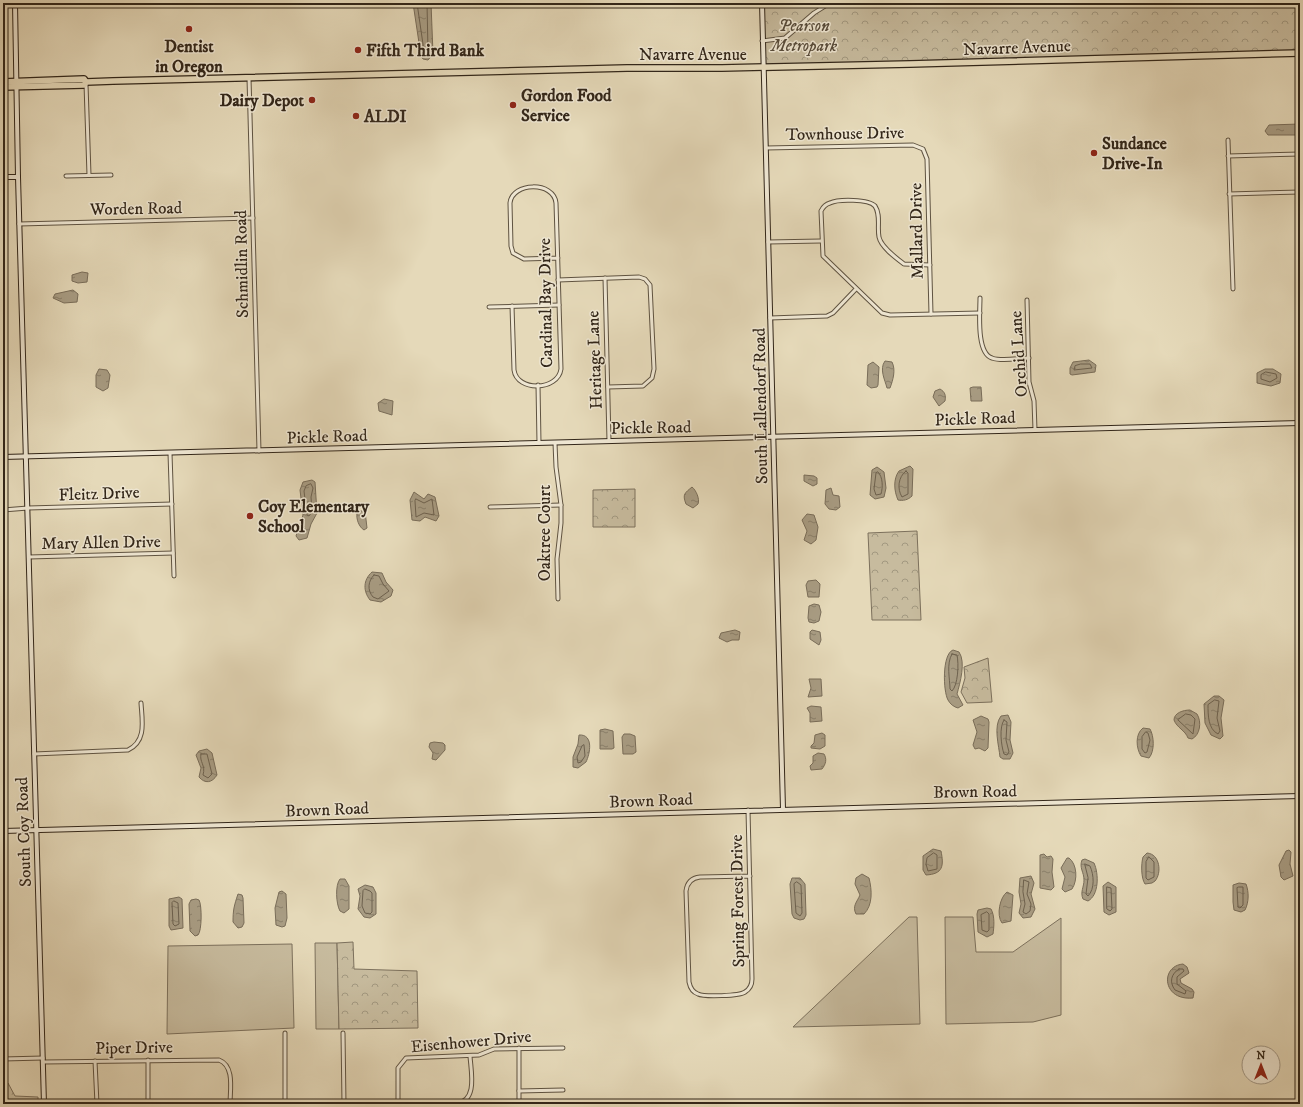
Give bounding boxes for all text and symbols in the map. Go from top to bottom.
park label: Pearson Metropark [770,15,838,57]
marker: Dentist in Oregon [184,24,194,34]
street label: Navarre Avenue [963,35,1071,61]
place label: Dentist in Oregon [155,36,223,78]
place label: Fifth Third Bank [366,40,485,62]
street label: Navarre Avenue [639,44,747,66]
marker: Fifth Third Bank [353,45,363,55]
place label: Gordon Food Service [521,85,612,127]
place label: Dairy Depot [220,90,305,112]
marker: Dairy Depot [307,95,317,105]
marker: Gordon Food Service [508,100,518,110]
place label: ALDI [363,106,407,128]
marker: ALDI [351,111,361,121]
street label: Townhouse Drive [786,122,905,146]
place label: Sundance Drive-In [1102,133,1167,175]
marker: Sundance Drive-In [1089,148,1099,158]
street label: Mallard Drive [905,183,929,279]
street label: Worden Road [89,197,183,221]
street label: Schmidlin Road [230,209,254,318]
street label: Cardinal Bay Drive [534,238,558,368]
street label: Heritage Lane [582,310,608,410]
street label: Orchid Lane [1005,310,1033,398]
street label: South Lallendorf Road [749,327,773,484]
street label: Pickle Road [934,407,1016,431]
street label: Pickle Road [610,416,692,440]
street label: Pickle Road [286,425,368,449]
street label: Fleitz Drive [58,482,140,506]
street label: Oaktree Court [534,484,556,581]
place label: Coy Elementary School [258,496,370,538]
marker: Coy Elementary School [245,511,255,521]
street label: Mary Allen Drive [41,531,161,555]
street label: South Coy Road [11,776,37,887]
street label: Brown Road [933,780,1018,804]
street label: Brown Road [609,789,694,813]
street label: Brown Road [285,798,370,822]
street label: Spring Forest Drive [726,834,750,968]
street label: Eisenhower Drive [410,1026,532,1058]
street label: Piper Drive [95,1036,173,1060]
north arrow [1241,1045,1281,1085]
text: N [1256,1049,1266,1063]

